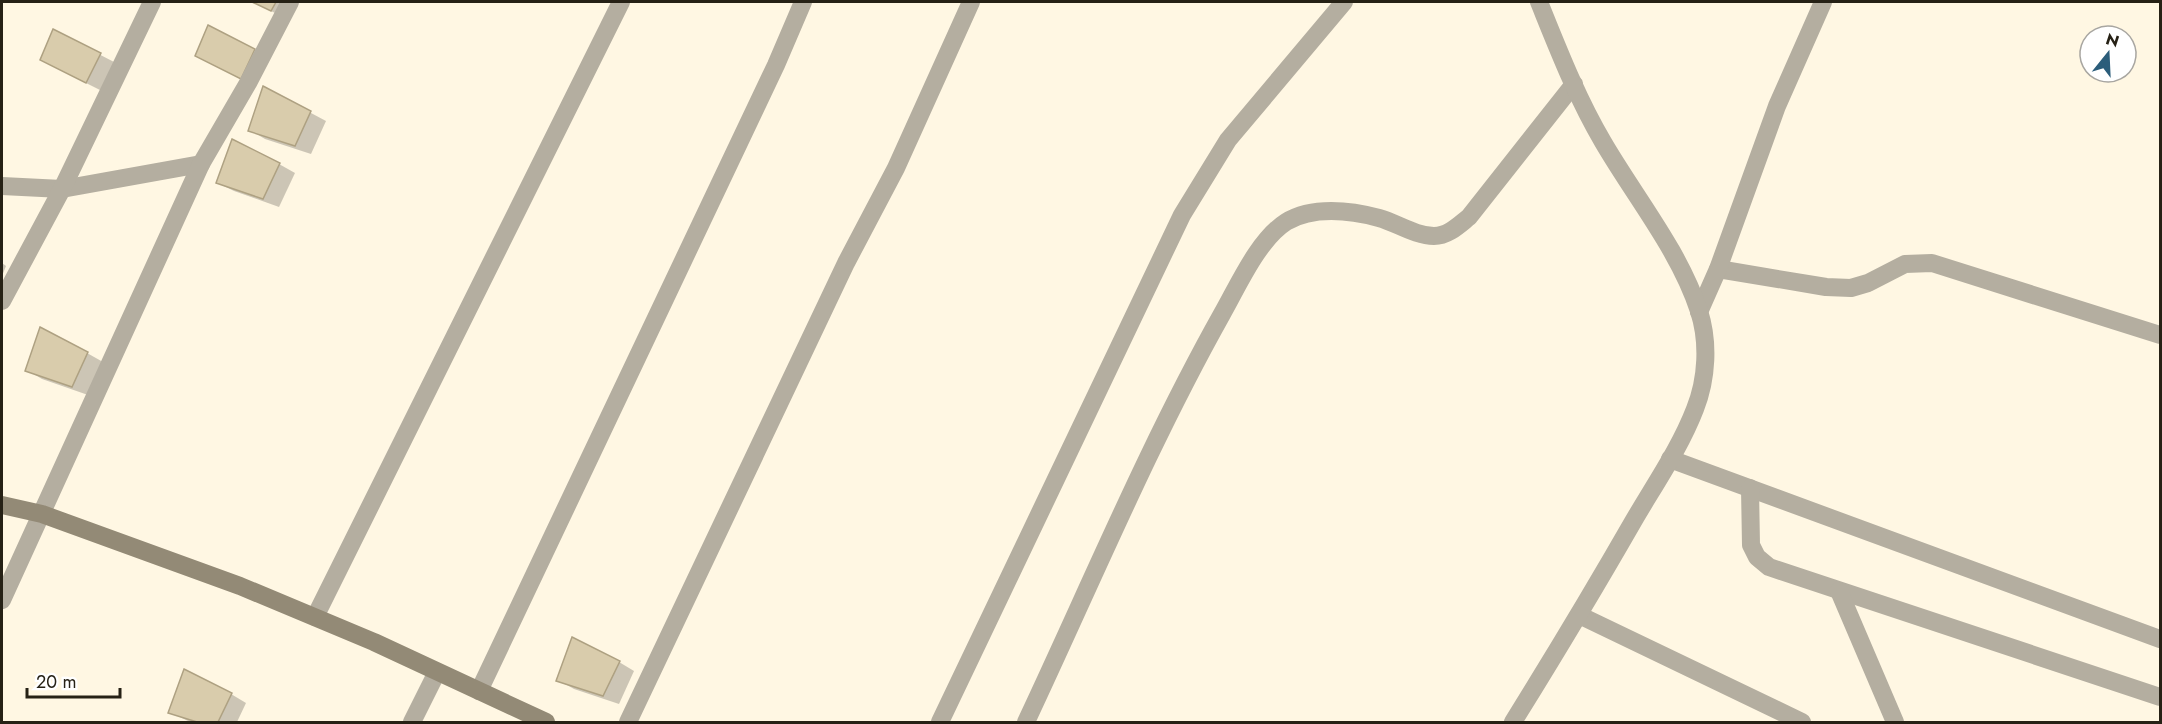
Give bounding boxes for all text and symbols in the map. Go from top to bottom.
north arrow [2078,24,2138,84]
text: N [2103,27,2122,53]
scale bar [27,661,120,699]
text: 20 m [36,669,76,695]

